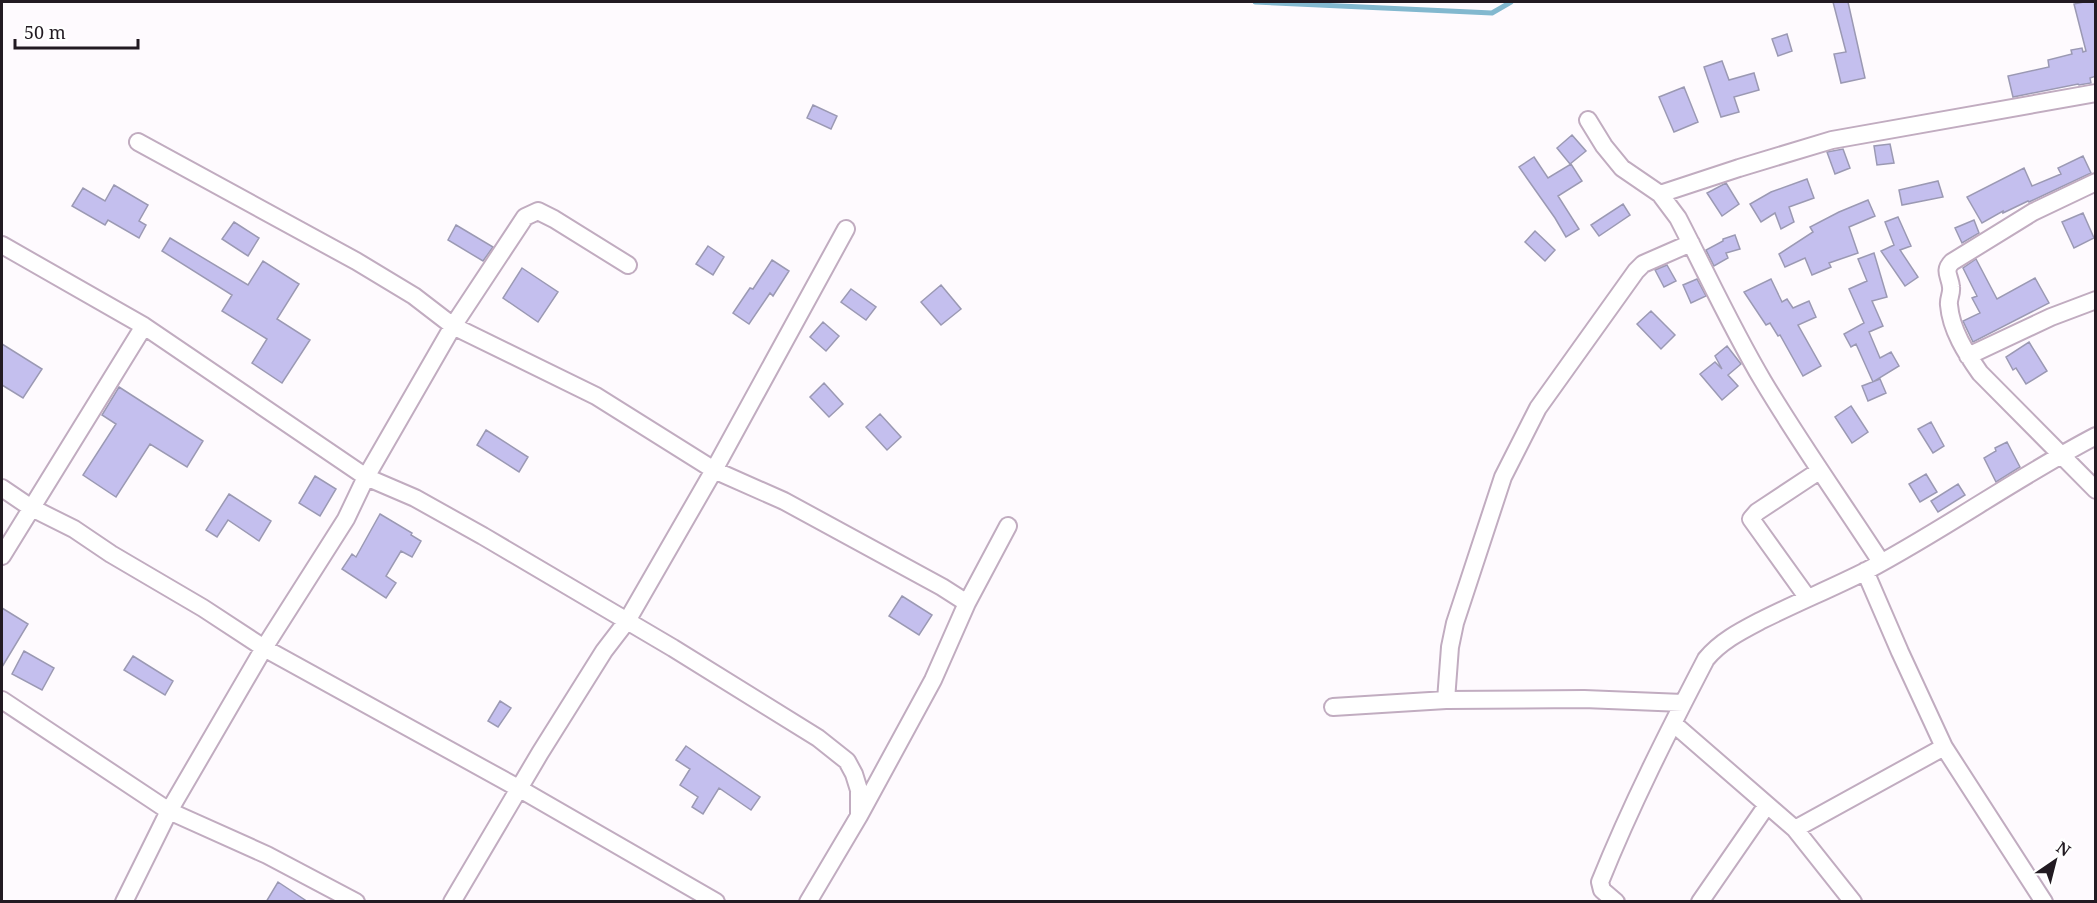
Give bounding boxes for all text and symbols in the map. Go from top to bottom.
scale bar [15,12,138,50]
text: 50 m [24,20,66,44]
north arrow [2025,831,2085,891]
text: N [2052,836,2075,862]

